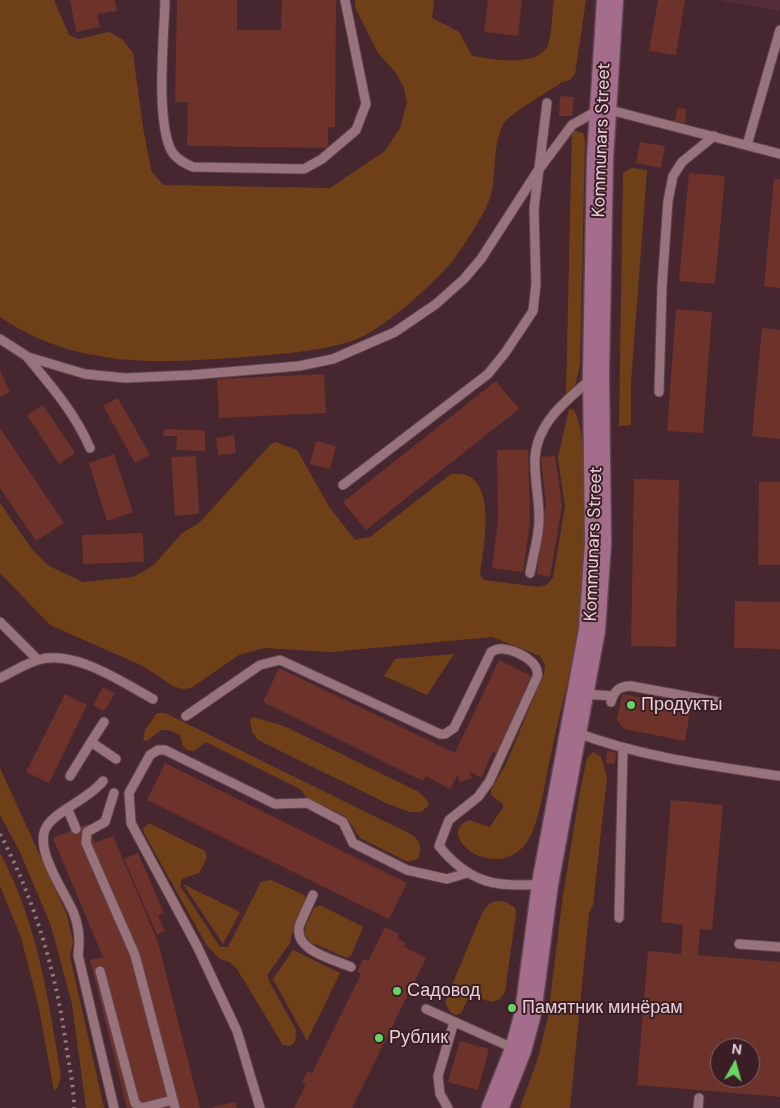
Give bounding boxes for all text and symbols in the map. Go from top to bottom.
street label: Kommunars Street [589,62,615,218]
street label: Kommunars Street [581,466,607,622]
place label: Продукты [641,694,722,716]
marker: Продукты [625,699,637,711]
place label: Садовод [407,980,480,1002]
marker: Садовод [391,985,403,997]
place label: Памятник минёрам [522,997,683,1019]
marker: Памятник минёрам [506,1002,518,1014]
place label: Рублик [389,1027,448,1049]
marker: Рублик [373,1032,385,1044]
north arrow [710,1038,760,1088]
text: N [731,1040,743,1059]

